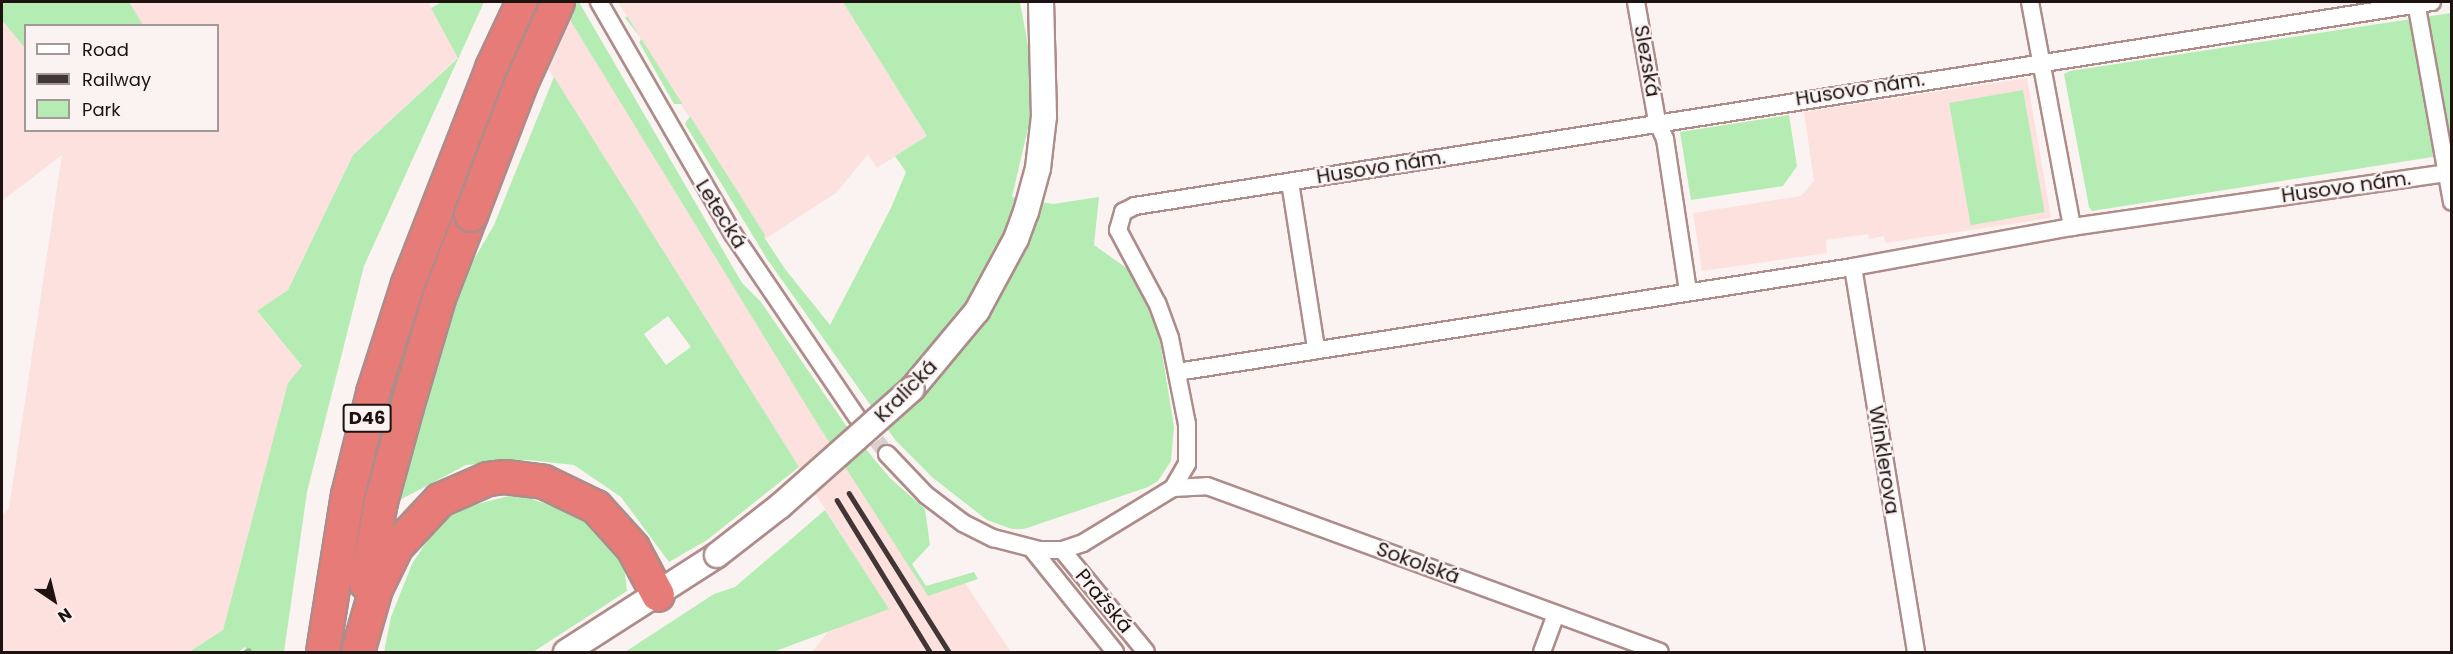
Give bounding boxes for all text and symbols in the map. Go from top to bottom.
street label: Slezská [1629,23,1665,99]
legend [24,24,219,132]
text: Road [82,37,129,62]
text: Railway [82,67,151,92]
street label: Husovo nám. [1794,67,1926,111]
text: Park [82,97,121,122]
street label: Husovo nám. [1315,145,1447,189]
street label: Husovo nám. [2280,166,2412,208]
street label: Letecká [691,175,751,253]
street label: Kralická [870,355,942,427]
road number: D46 [342,403,392,433]
street label: Winklerova [1864,404,1904,516]
street label: Sokolská [1373,537,1463,589]
street label: Pražská [1070,564,1138,638]
north arrow [24,570,84,630]
text: N [53,602,76,628]

